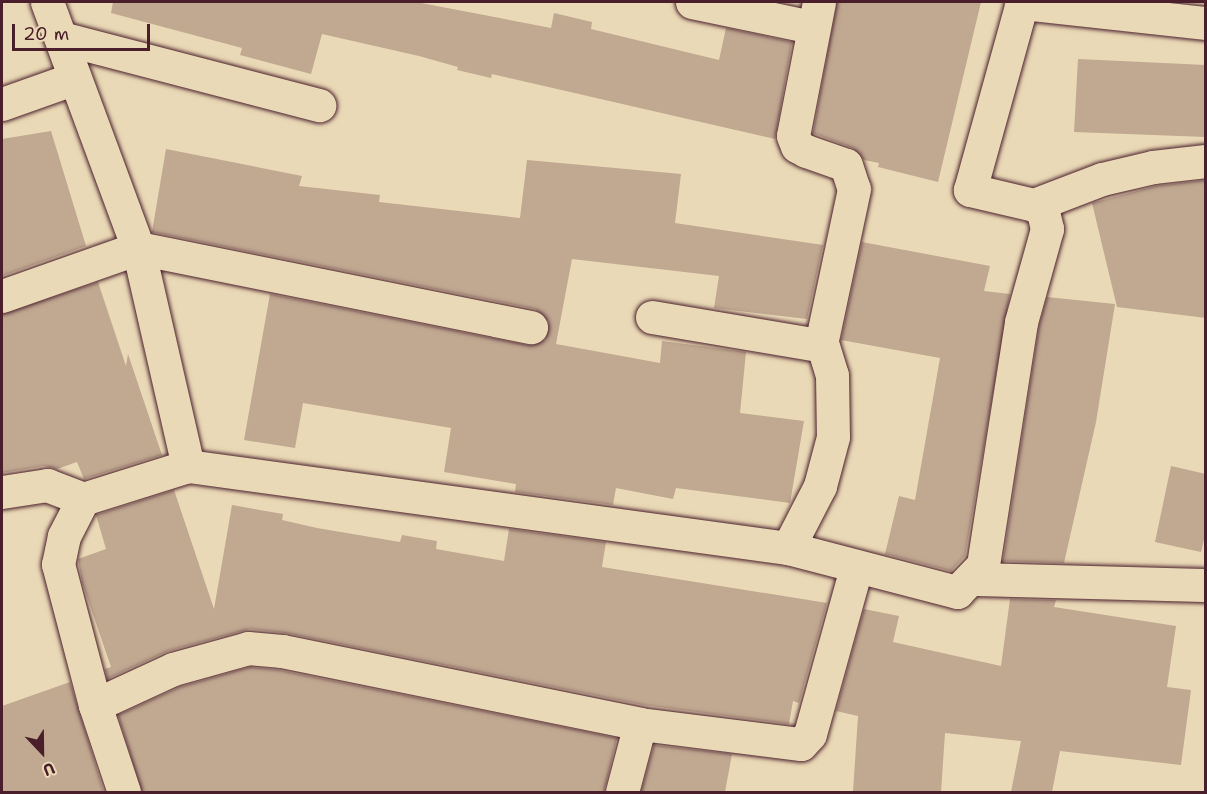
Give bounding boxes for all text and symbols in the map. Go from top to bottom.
scale bar [15,12,153,50]
text: 20 m [23,22,69,46]
north arrow [12,722,72,782]
text: U [40,757,58,781]

